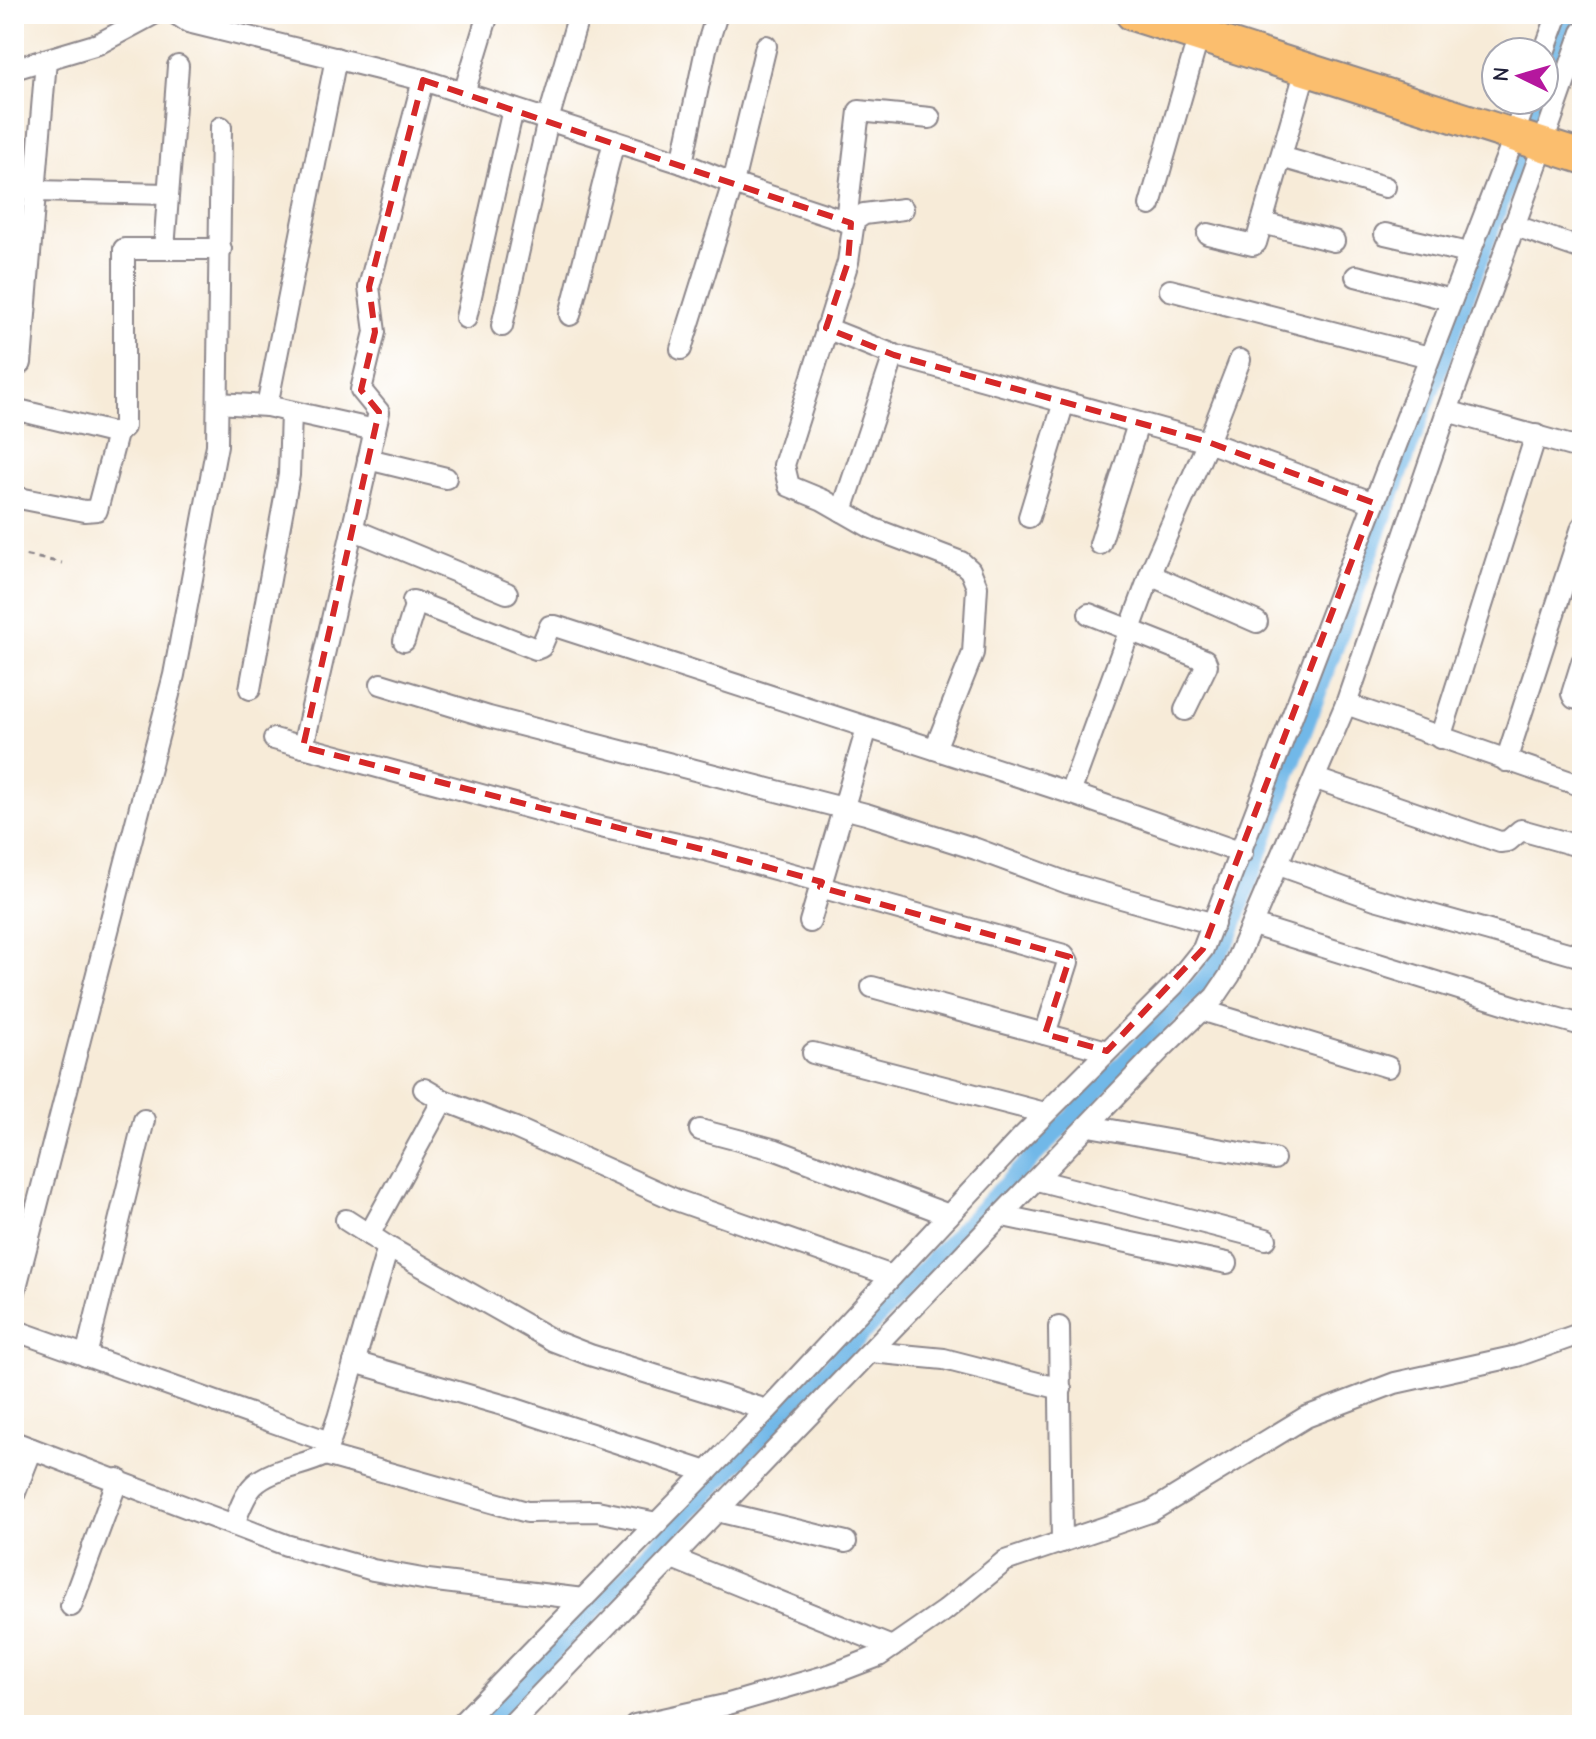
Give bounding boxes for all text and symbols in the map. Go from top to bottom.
north arrow [1480,36,1560,116]
text: N [1487,66,1515,83]

